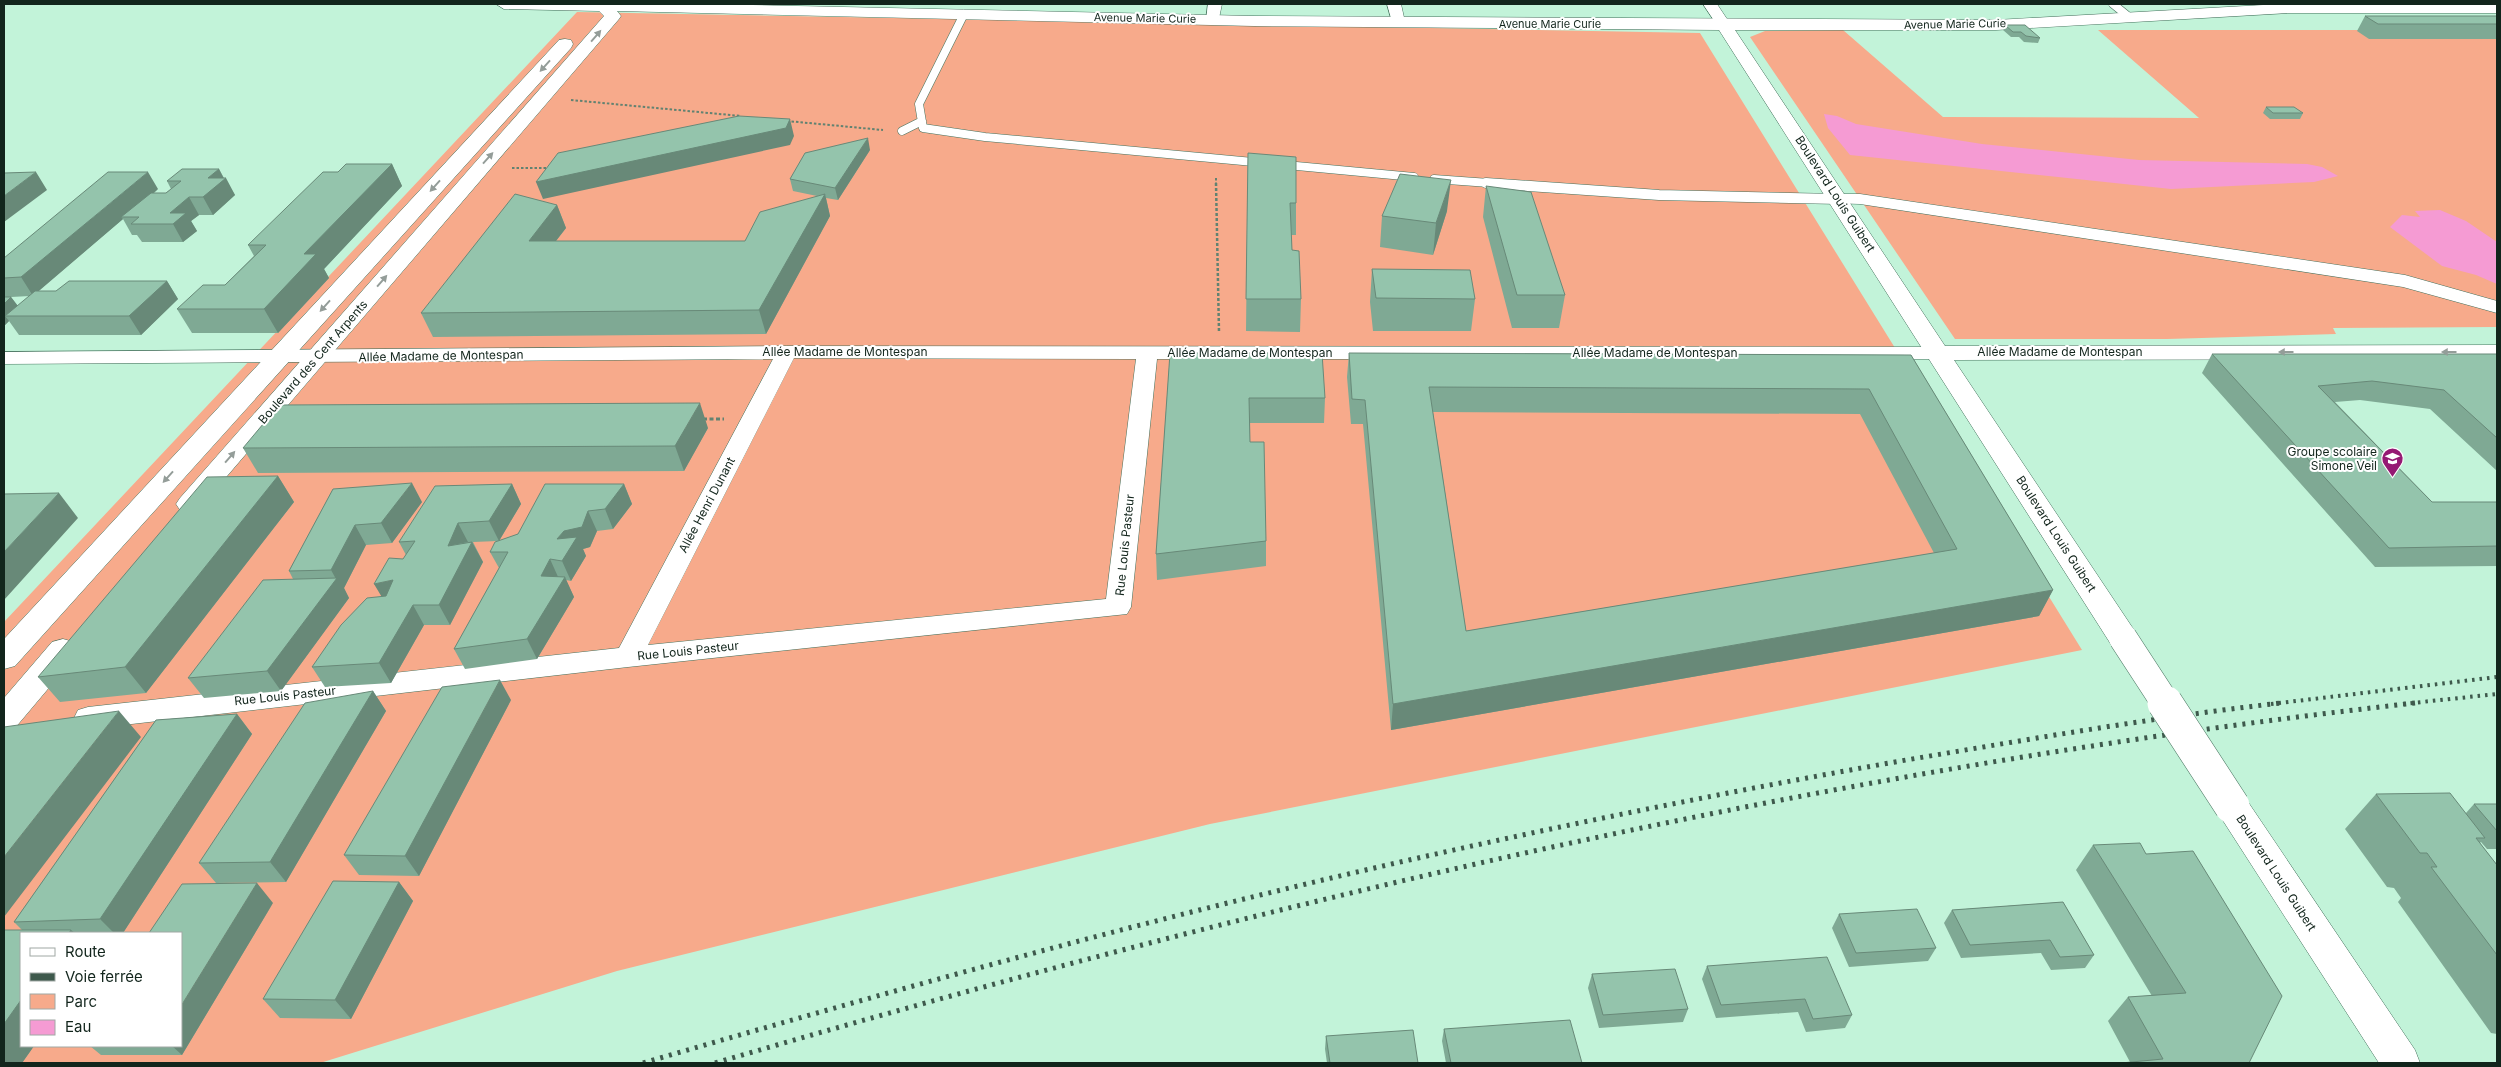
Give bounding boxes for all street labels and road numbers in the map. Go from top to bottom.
street label: Avenue Marie Curie [1094,10,1196,26]
street label: Avenue Marie Curie [1904,16,2006,32]
street label: Avenue Marie Curie [1499,17,1601,31]
street label: Boulevard Louis Guibert [1792,133,1879,255]
street label: Boulevard des Cent Arpents [255,297,370,427]
street label: Allée Madame de Montespan [762,344,928,359]
street label: Allée Madame de Montespan [1977,344,2143,359]
street label: Allée Madame de Montespan [1167,345,1333,360]
street label: Allée Madame de Montespan [1572,345,1738,360]
street label: Allée Madame de Montespan [358,347,524,364]
street label: Allée Henri Dunant [675,454,738,555]
street label: Boulevard Louis Guibert [2013,473,2100,595]
street label: Rue Louis Pasteur [1112,493,1137,596]
street label: Rue Louis Pasteur [636,638,740,663]
street label: Rue Louis Pasteur [233,683,337,708]
street label: Boulevard Louis Guibert [2233,812,2320,934]

